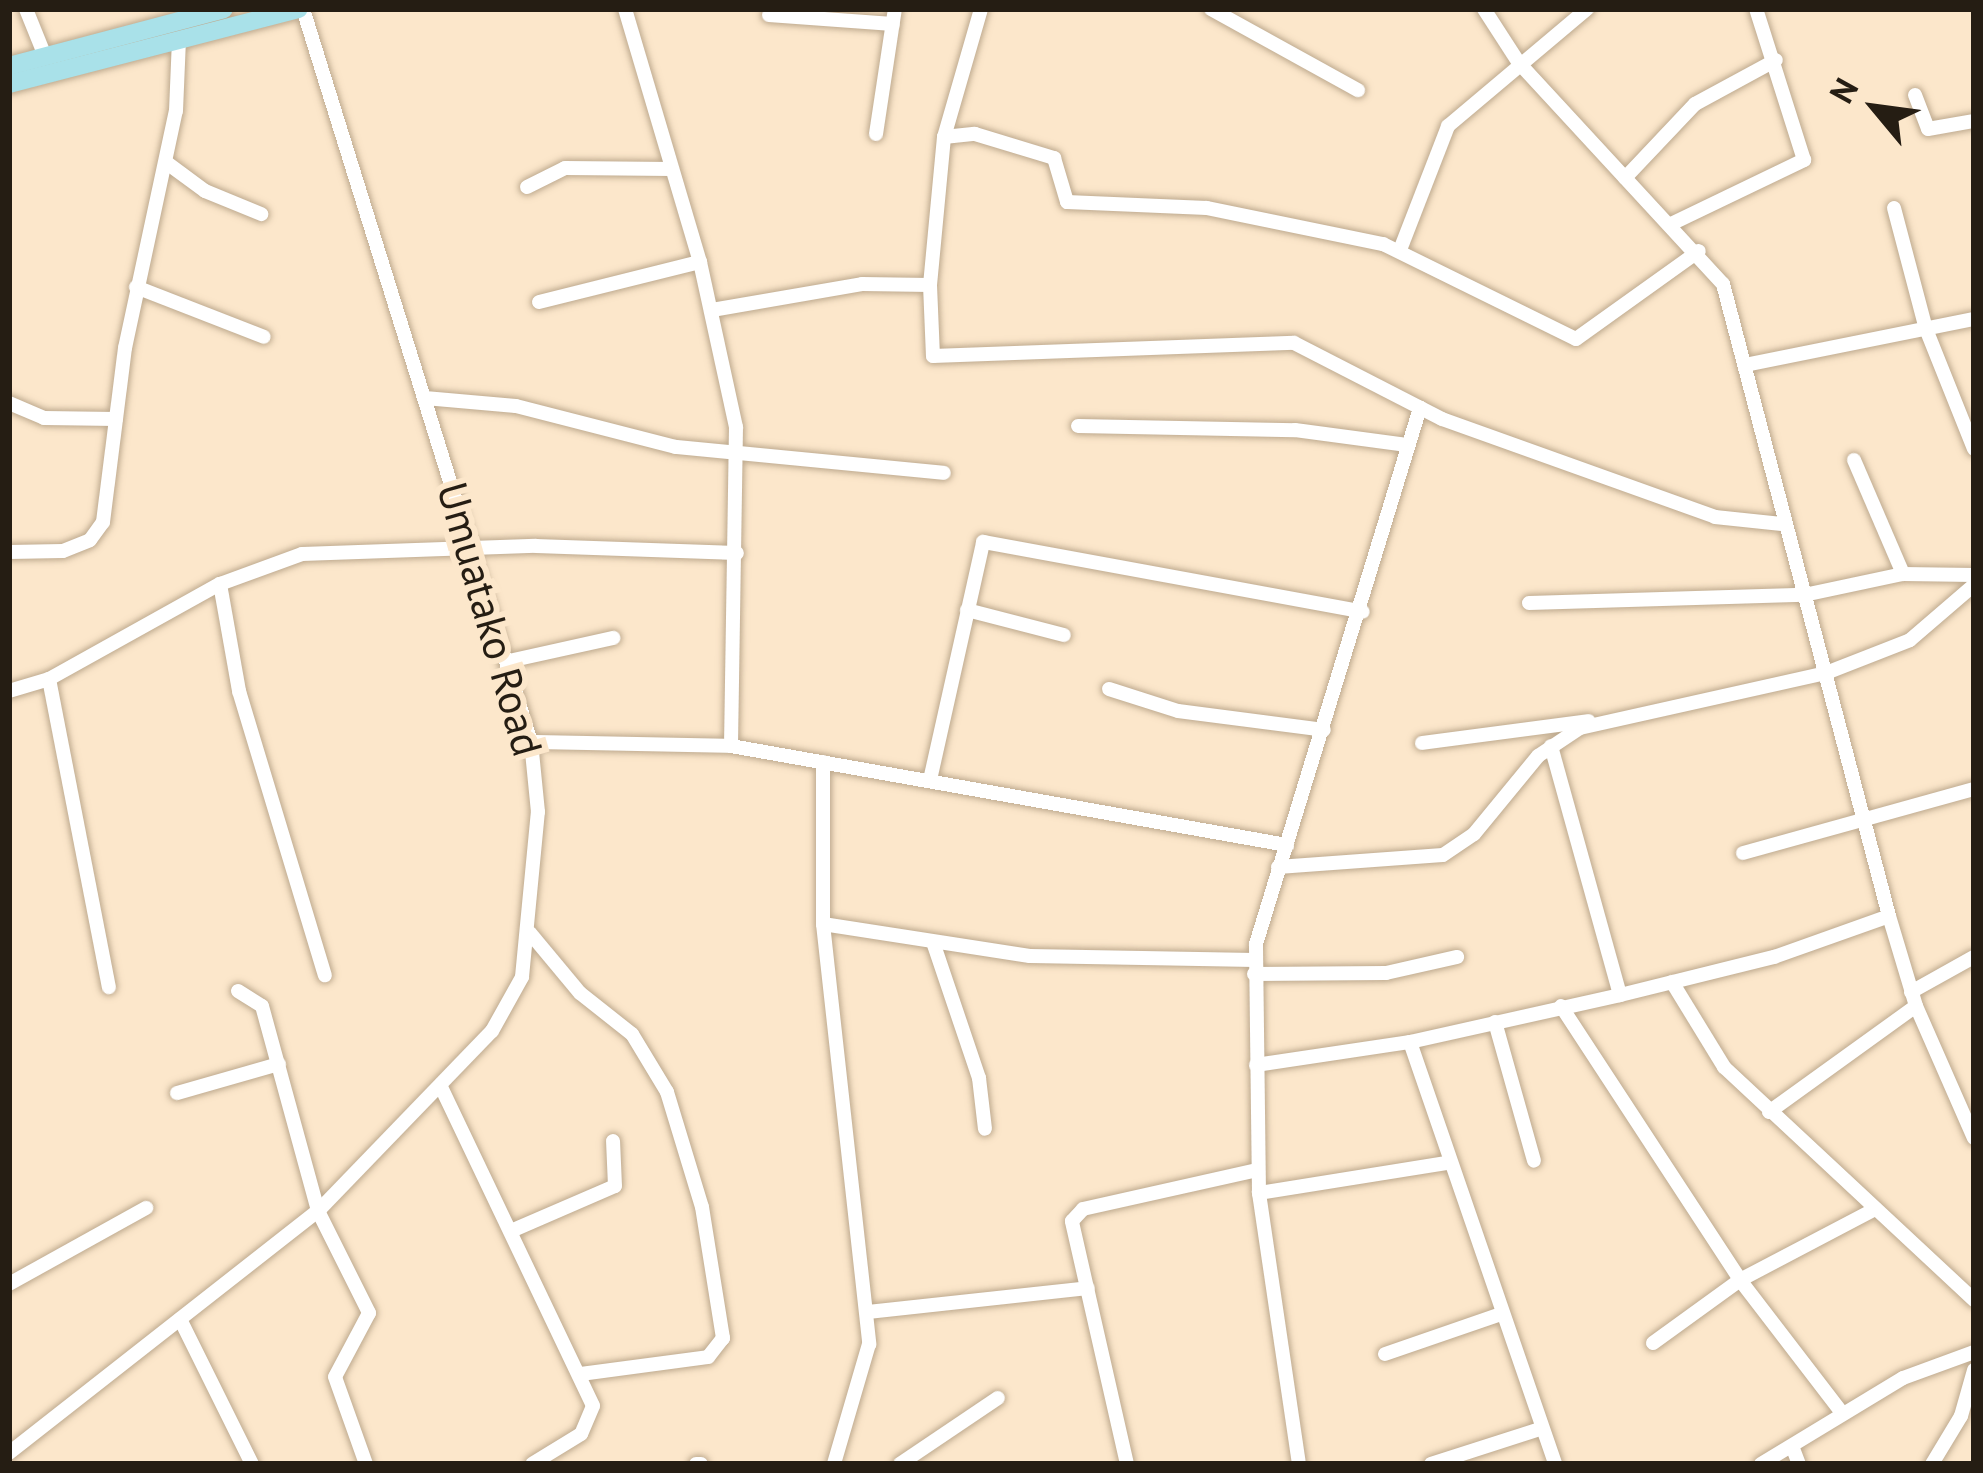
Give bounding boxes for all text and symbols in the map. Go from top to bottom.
north arrow [1815,48,1935,168]
text: N [1819,70,1867,110]
street label: Umuatako Road [427,476,553,762]

